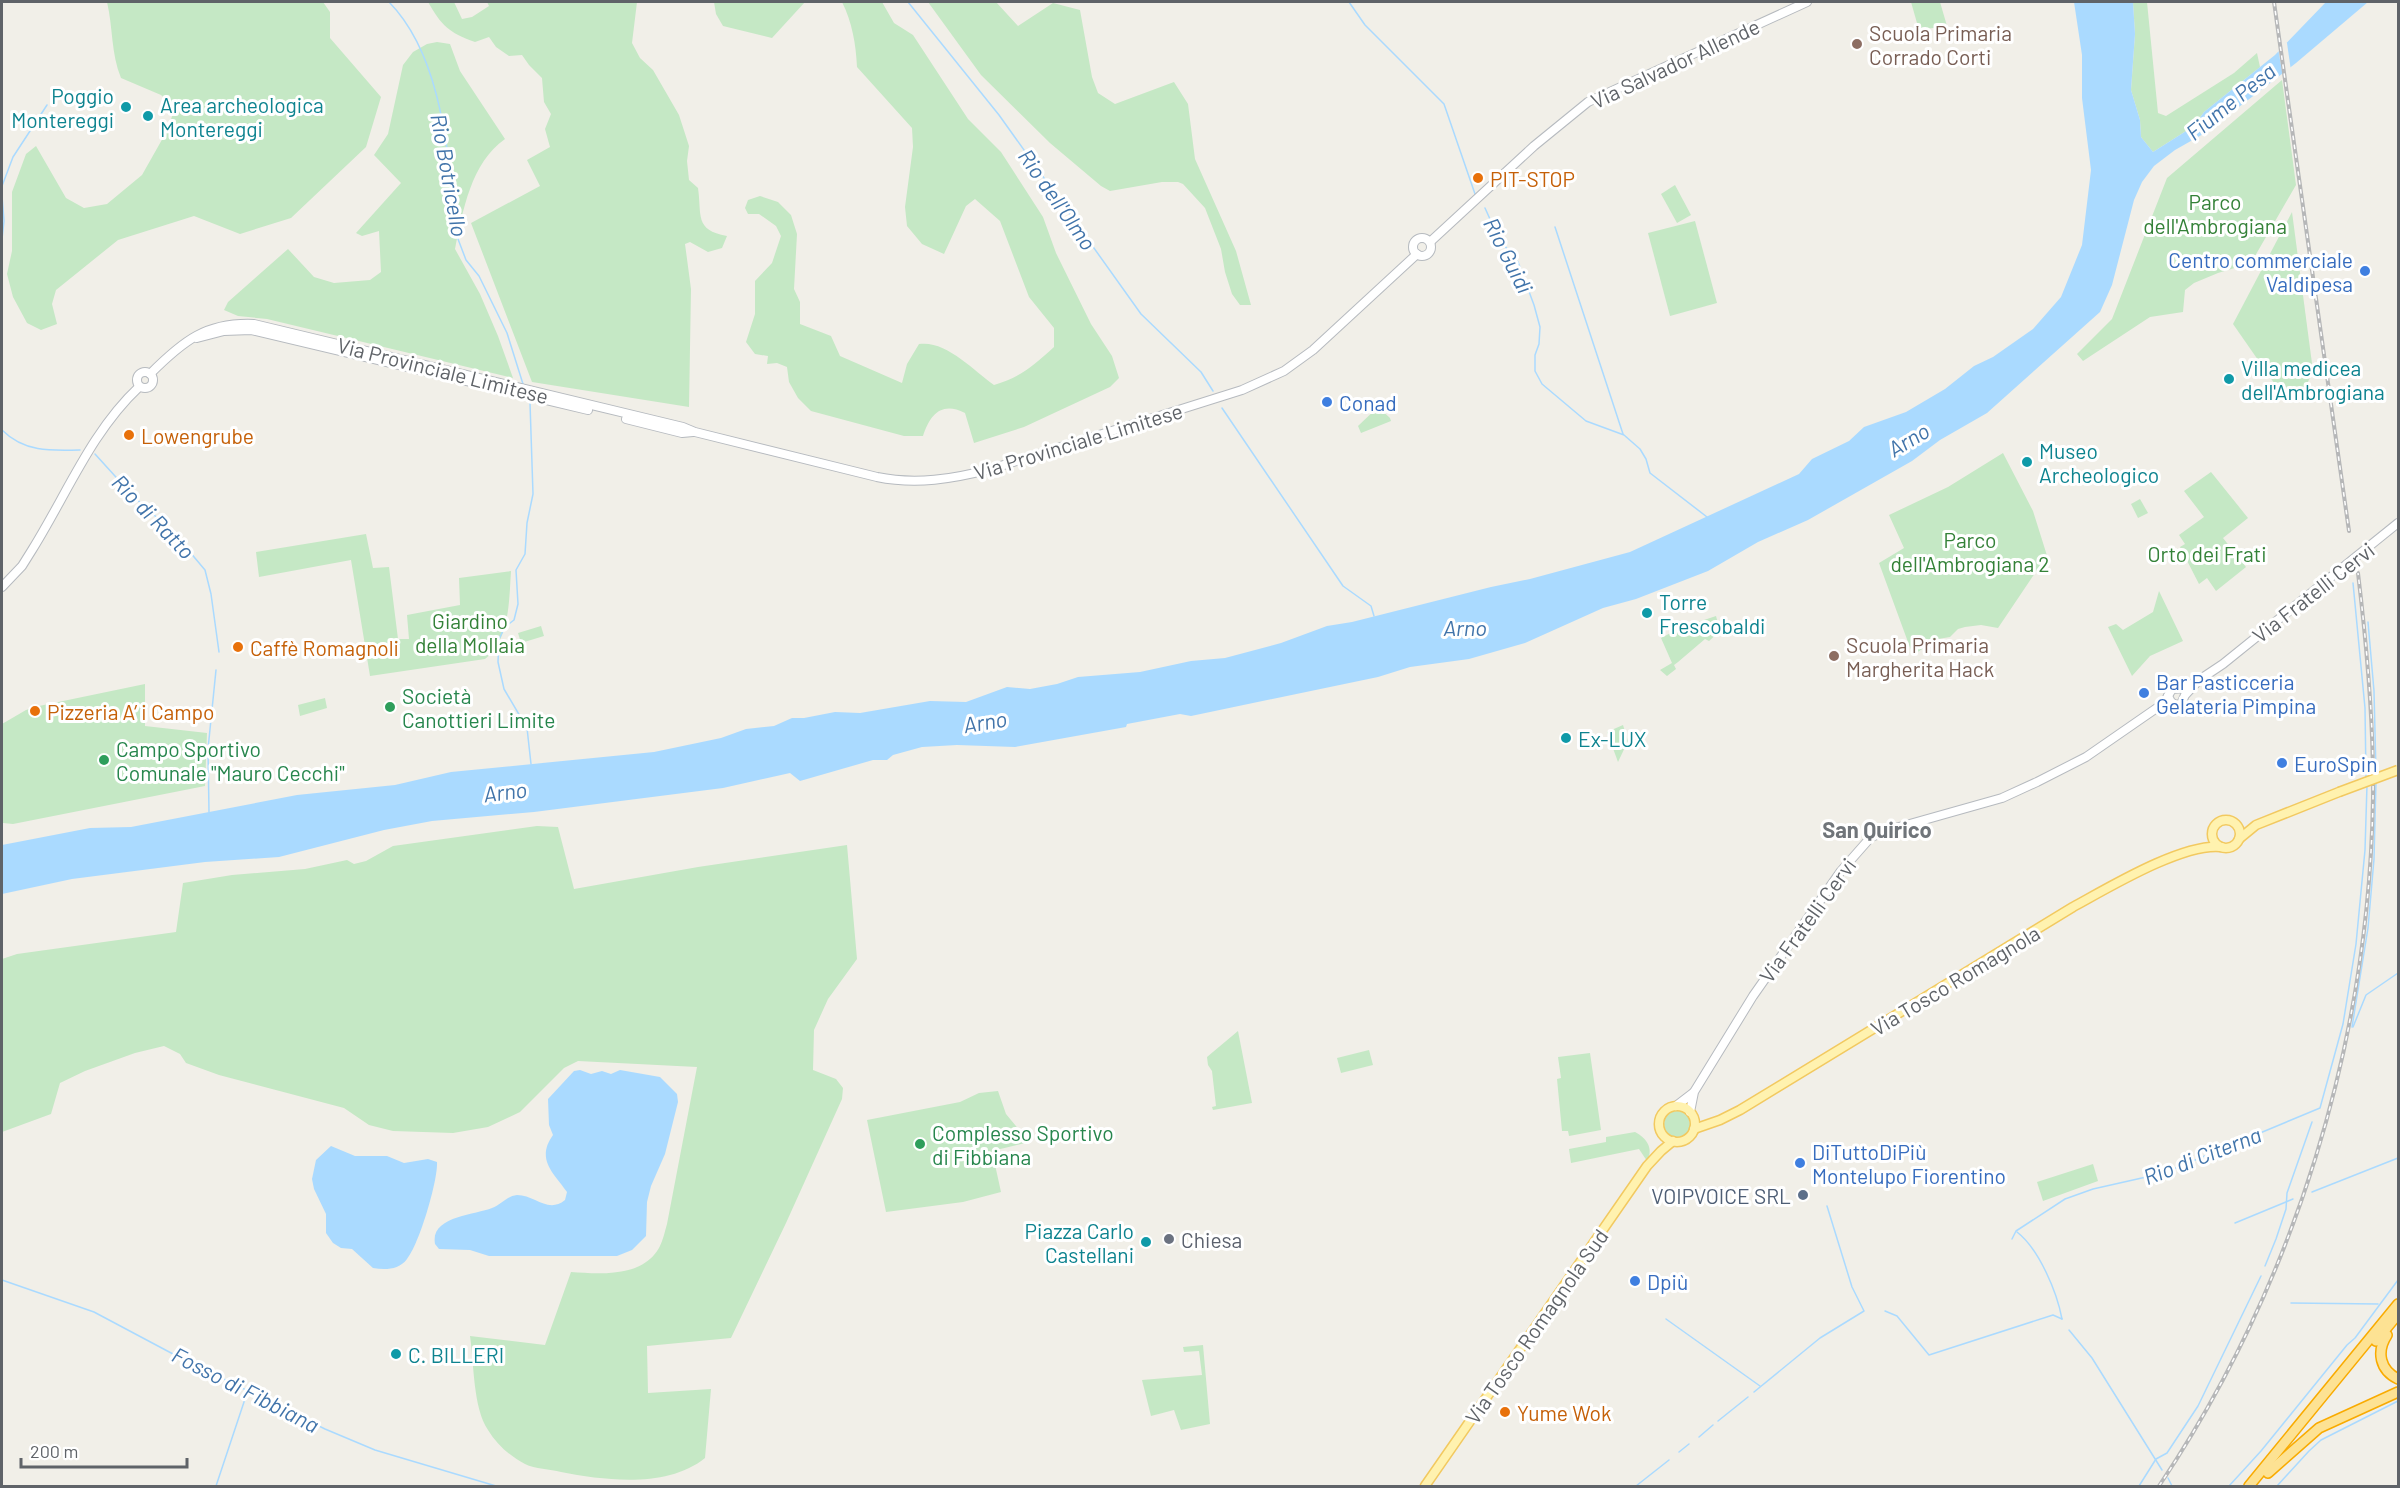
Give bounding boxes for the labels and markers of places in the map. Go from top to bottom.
place label: Scuola Primaria Corrado Corti [1869,20,2012,69]
marker: Scuola Primaria Corrado Corti [1850,37,1864,51]
place label: Poggio Montereggi [11,83,114,132]
place label: Area archeologica Montereggi [160,92,324,141]
marker: Poggio Montereggi [119,100,133,114]
marker: Area archeologica Montereggi [141,109,155,123]
place label: PIT-STOP [1490,166,1575,191]
marker: PIT-STOP [1471,171,1485,185]
place label: Centro commerciale Valdipesa [2168,247,2353,296]
marker: Centro commerciale Valdipesa [2358,264,2372,278]
place label: Villa medicea dell'Ambrogiana [2241,355,2385,404]
marker: Villa medicea dell'Ambrogiana [2222,372,2236,386]
place label: Conad [1339,390,1397,415]
marker: Conad [1320,395,1334,409]
place label: Lowengrube [141,423,254,448]
marker: Lowengrube [122,428,136,442]
place label: Museo Archeologico [2039,438,2159,487]
marker: Museo Archeologico [2020,455,2034,469]
place label: Torre Frescobaldi [1659,589,1765,638]
marker: Torre Frescobaldi [1640,606,1654,620]
place label: Scuola Primaria Margherita Hack [1846,632,1994,681]
place label: Caffè Romagnoli [250,635,399,660]
marker: Caffè Romagnoli [231,640,245,654]
marker: Scuola Primaria Margherita Hack [1827,649,1841,663]
place label: Bar Pasticceria Gelateria Pimpina [2156,669,2316,718]
place label: Società Canottieri Limite [402,683,555,732]
marker: Bar Pasticceria Gelateria Pimpina [2137,686,2151,700]
place label: Pizzeria A’ i Campo [47,699,215,724]
marker: Società Canottieri Limite [383,700,397,714]
marker: Pizzeria A’ i Campo [28,704,42,718]
place label: Ex-LUX [1578,726,1646,751]
marker: Ex-LUX [1559,731,1573,745]
place label: Campo Sportivo Comunale "Mauro Cecchi" [116,736,345,785]
place label: EuroSpin [2294,751,2377,776]
marker: Campo Sportivo Comunale "Mauro Cecchi" [97,753,111,767]
marker: EuroSpin [2275,756,2289,770]
place label: Complesso Sportivo di Fibbiana [932,1120,1114,1169]
marker: Complesso Sportivo di Fibbiana [913,1137,927,1151]
place label: DiTuttoDiPiù Montelupo Fiorentino [1812,1139,2006,1188]
marker: DiTuttoDiPiù Montelupo Fiorentino [1793,1156,1807,1170]
place label: VOIPVOICE SRL [1651,1183,1791,1208]
marker: VOIPVOICE SRL [1796,1188,1810,1202]
place label: Piazza Carlo Castellani [1025,1218,1134,1267]
place label: Chiesa [1181,1227,1242,1252]
marker: Chiesa [1162,1232,1176,1246]
marker: Piazza Carlo Castellani [1139,1235,1153,1249]
place label: Dpiù [1647,1269,1688,1294]
marker: Dpiù [1628,1274,1642,1288]
place label: C. BILLERI [408,1342,504,1367]
marker: C. BILLERI [389,1347,403,1361]
place label: Yume Wok [1517,1400,1612,1425]
marker: Yume Wok [1498,1405,1512,1419]

